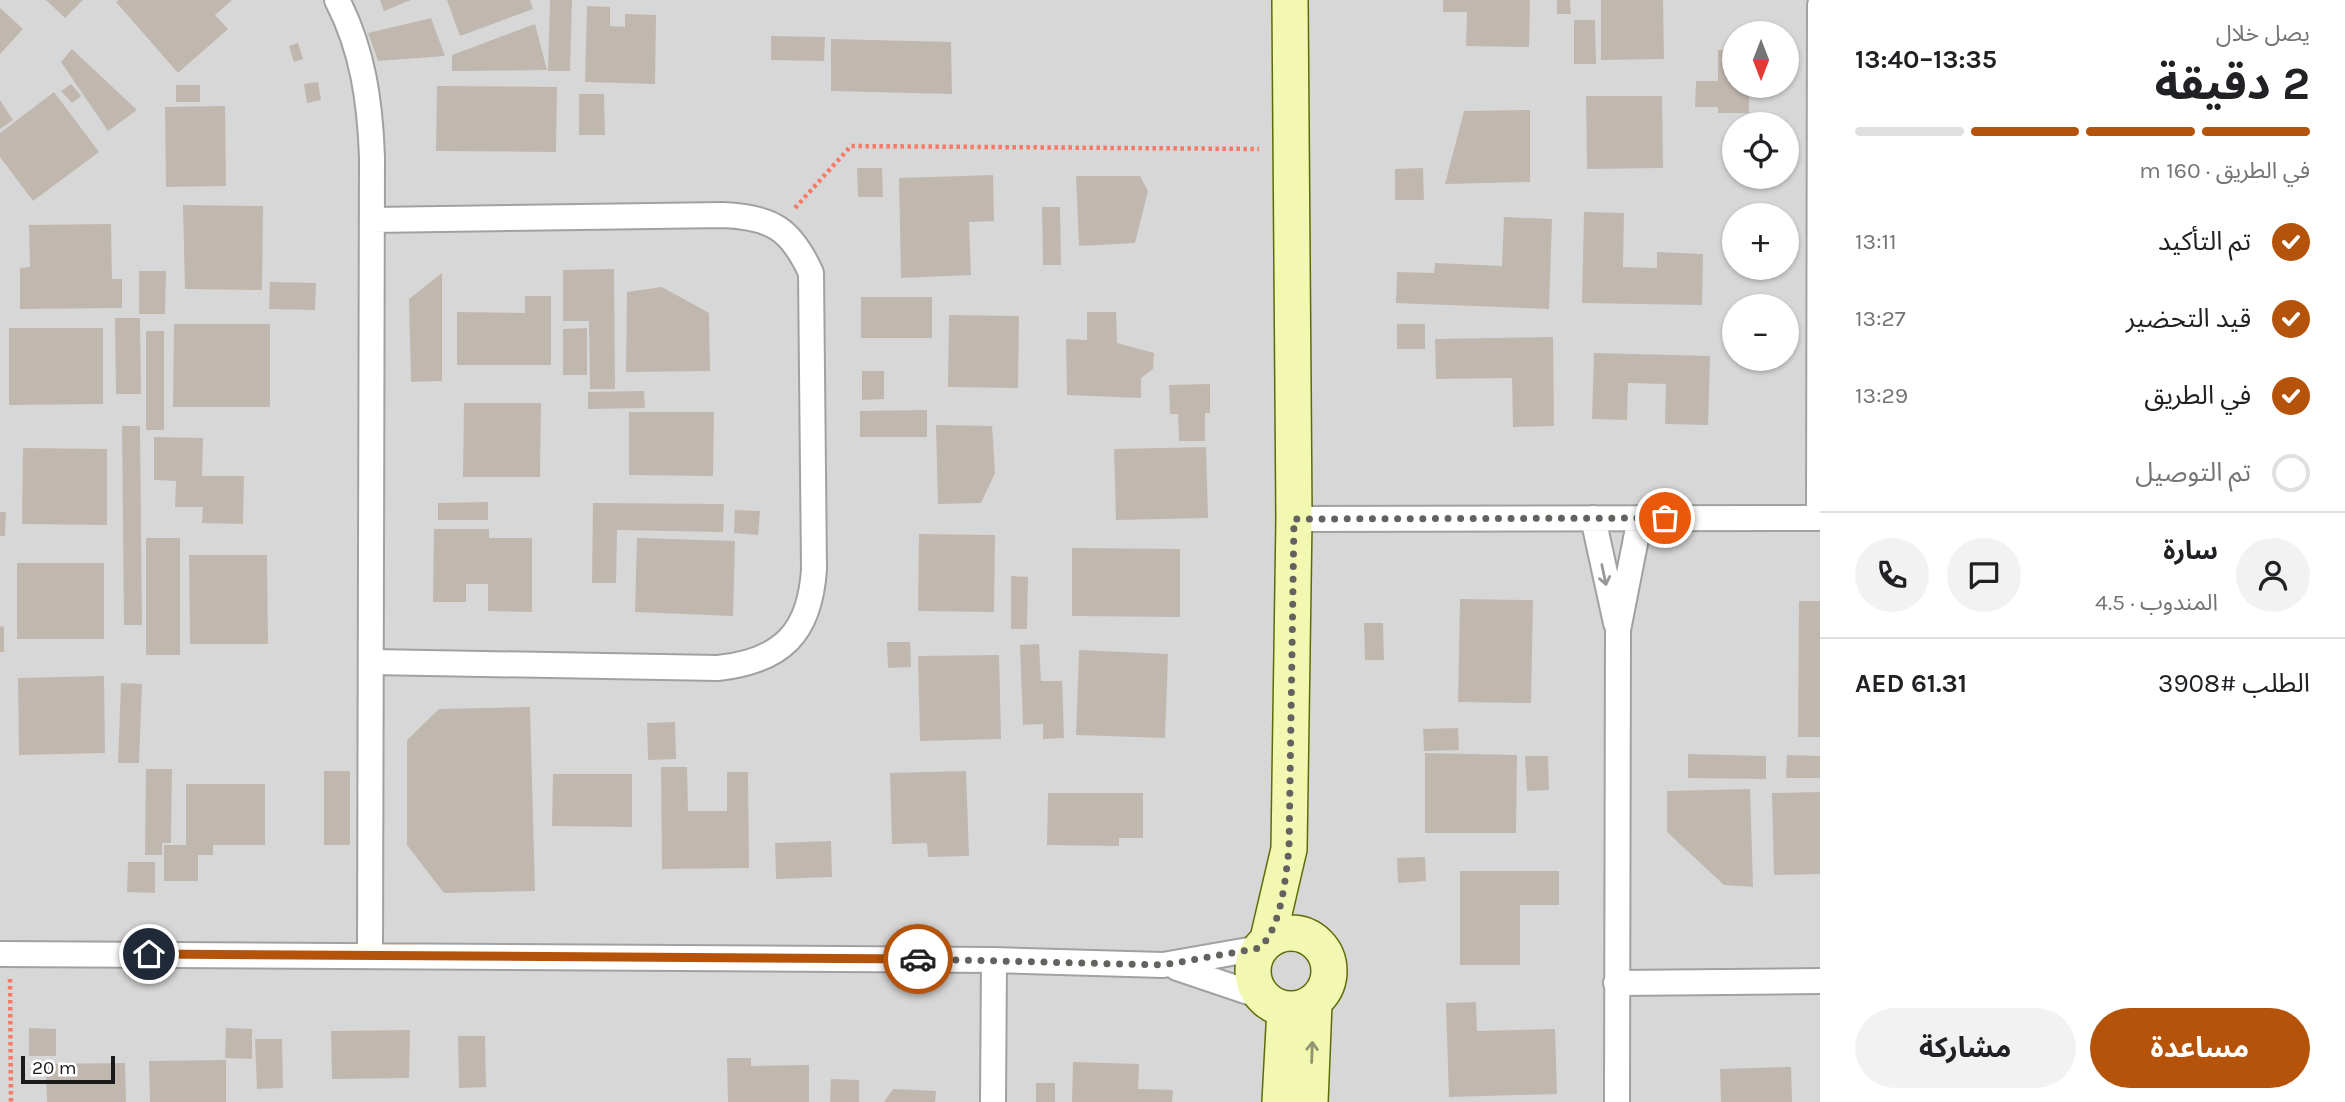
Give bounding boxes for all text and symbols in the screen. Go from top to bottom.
text: يصل خلال [2216,20,2310,47]
north arrow [1722,21,1799,98]
map controls [1722,21,1799,371]
text: 13:35–13:40 [1855,44,1997,75]
text: 2 دقيقة [2155,57,2310,111]
button: locate [1722,112,1799,189]
text: في الطريق · 160 m [2139,157,2310,184]
button: + [1722,203,1799,280]
icon: check [2272,223,2310,261]
text: تم التأكيد [2158,226,2251,257]
text: 13:11 [1855,228,1897,255]
button: − [1722,294,1799,371]
icon: check [2272,300,2310,338]
text: قيد التحضير [2126,303,2251,334]
text: 13:27 [1855,305,1906,332]
icon: check [2272,377,2310,415]
text: في الطريق [2144,380,2251,411]
text: 13:29 [1855,382,1908,409]
text: تم التوصيل [2135,457,2251,488]
pin [1635,488,1695,548]
icon: bag [1646,499,1684,537]
text: سارة [2163,535,2218,566]
button: phone [1855,538,1929,612]
button: chat [1947,538,2021,612]
button: person [2236,538,2310,612]
one-way arrow [1598,563,1612,586]
text: المندوب · 4.5 [2095,589,2218,616]
text: AED 61.31 [1855,668,1967,699]
text: الطلب #3908 [2158,668,2310,699]
pin [119,924,179,984]
courier [883,924,953,994]
icon: home [130,935,168,973]
icon: car [899,940,937,978]
button: مشاركة [1855,1008,2076,1088]
button: مساعدة [2090,1008,2310,1088]
one-way arrow [1306,1041,1319,1064]
scale bar [21,1053,116,1085]
text: 20 m [32,1057,77,1079]

